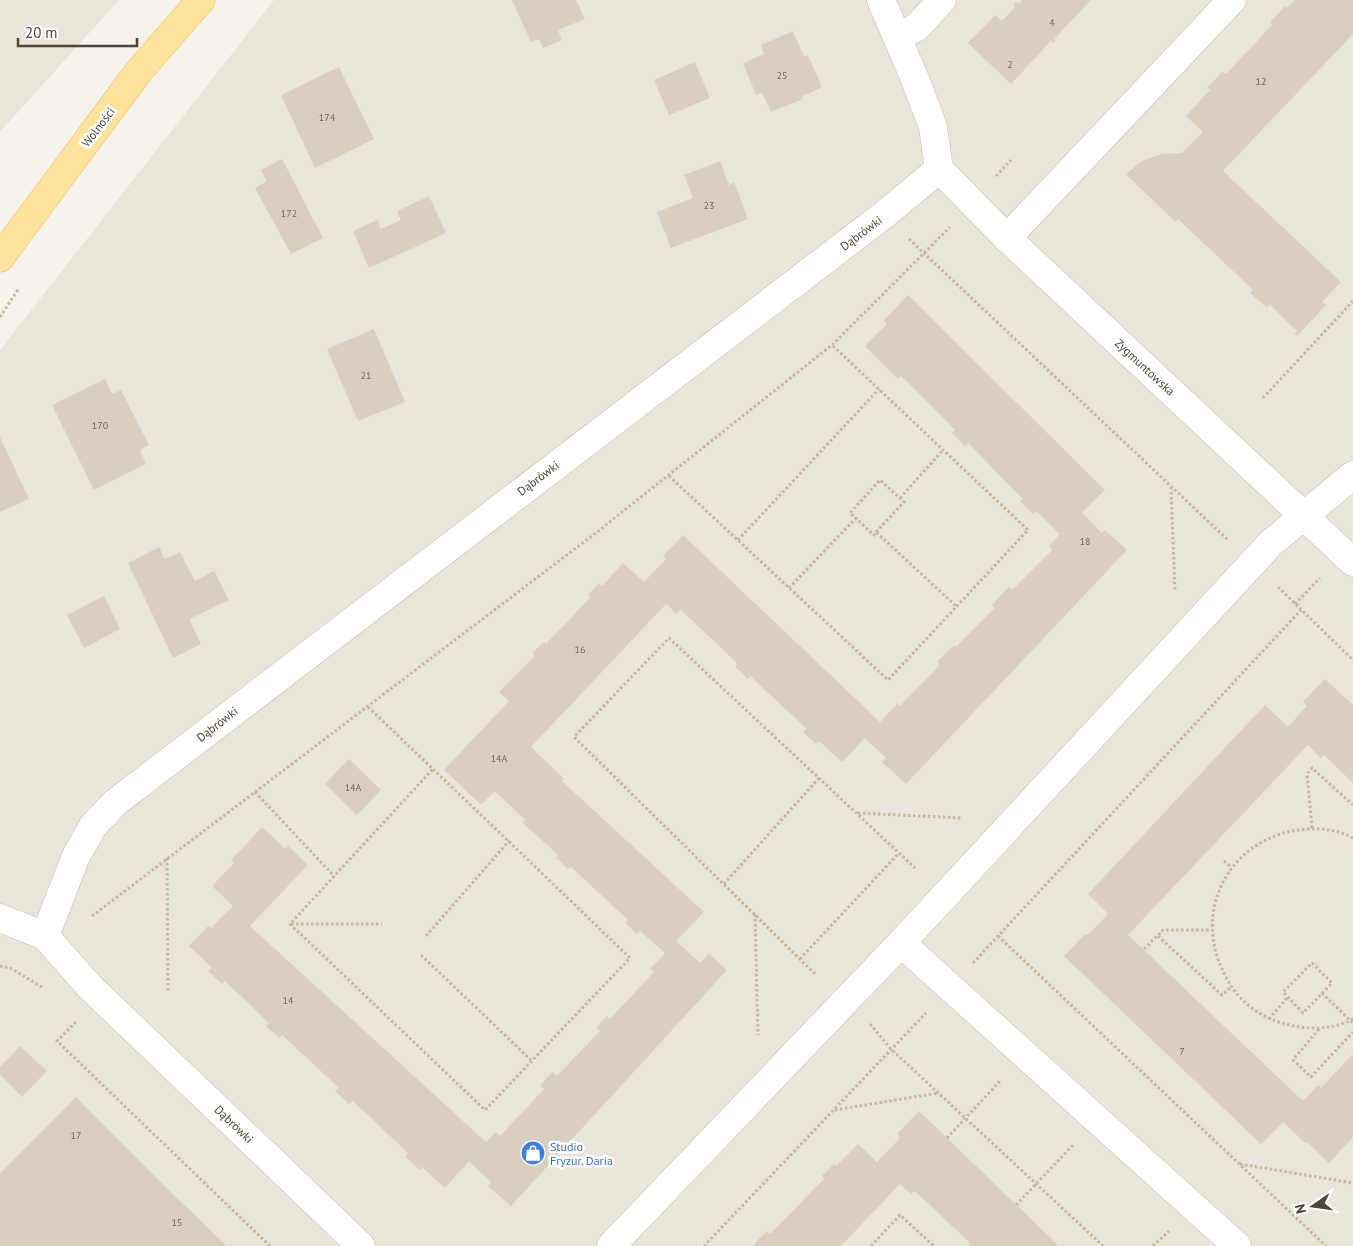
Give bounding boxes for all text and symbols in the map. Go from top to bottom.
scale bar [18,15,136,47]
house number: 4 [1049,16,1055,29]
text: 20 m [25,23,58,42]
house number: 2 [1007,58,1013,71]
house number: 25 [777,69,787,82]
house number: 12 [1256,75,1266,88]
street label: Wolności [78,104,118,150]
house number: 174 [319,111,336,124]
house number: 23 [704,199,714,212]
house number: 172 [281,207,297,220]
street label: Dąbrówki [837,212,885,254]
street label: Zygmuntowska [1112,335,1178,399]
house number: 21 [361,369,371,382]
house number: 170 [92,419,109,432]
street label: Dąbrówki [514,457,562,499]
house number: 18 [1080,535,1090,548]
house number: 16 [575,643,585,656]
street label: Dąbrówki [193,703,241,745]
house number: 14A [491,752,508,765]
house number: 14A [345,781,362,794]
house number: 14 [283,994,294,1007]
house number: 7 [1179,1045,1185,1058]
street label: Dąbrówki [211,1102,257,1146]
house number: 17 [71,1129,81,1142]
place label: Studio Fryzur. Daria [550,1139,613,1168]
shop icon: Studio Fryzur. Daria [520,1140,546,1166]
north arrow [1288,1181,1338,1231]
text: N [1291,1202,1310,1215]
house number: 15 [172,1216,182,1229]

